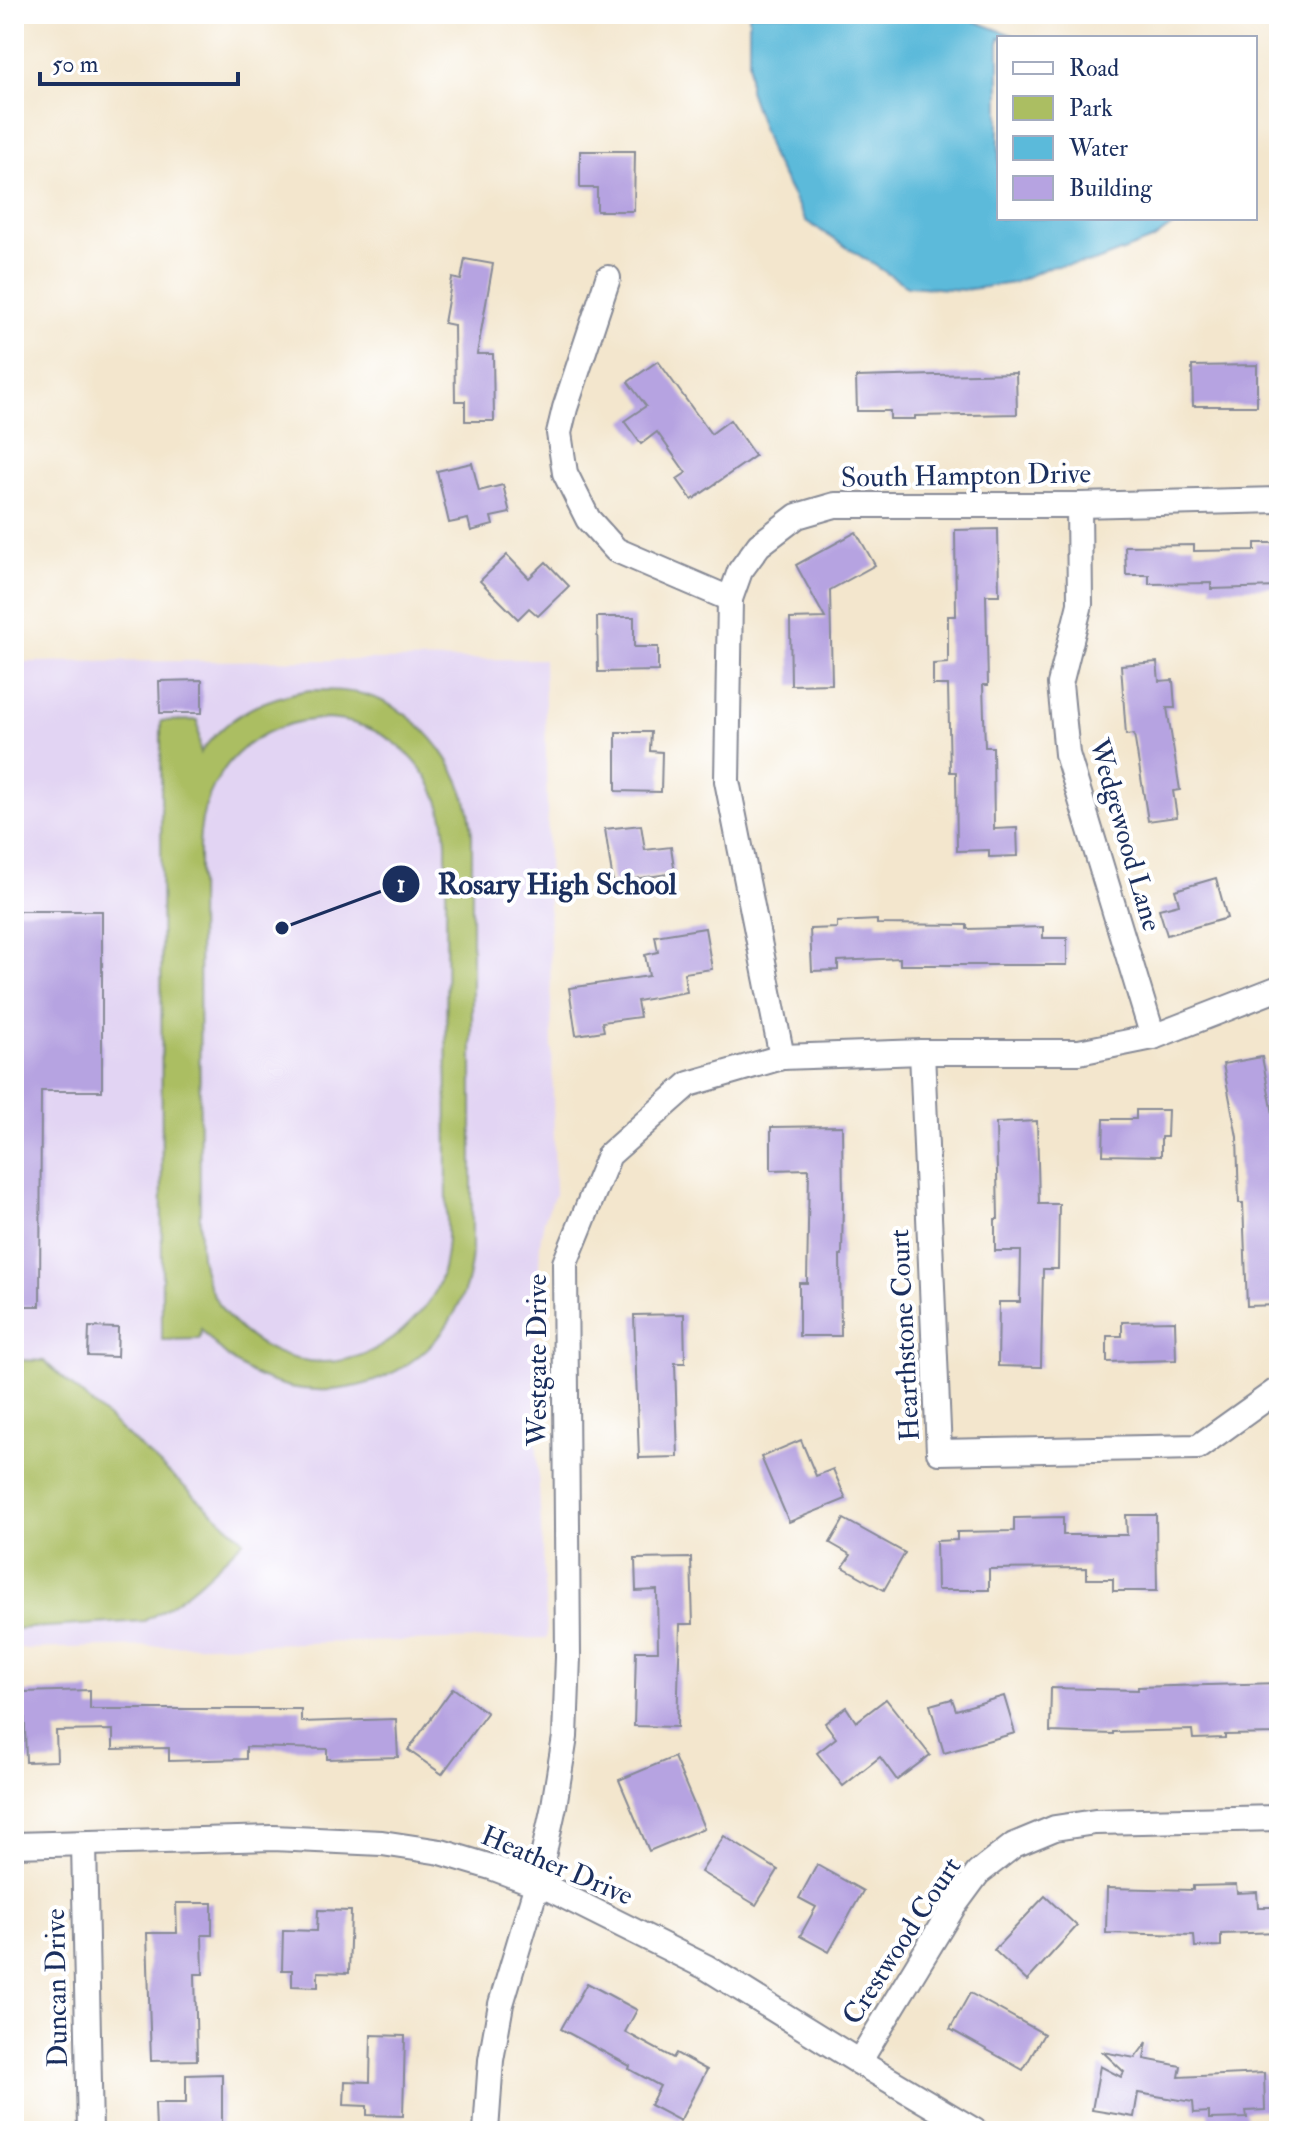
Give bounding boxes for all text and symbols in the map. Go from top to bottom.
scale bar [40,36,238,86]
legend [997,36,1257,220]
text: 50 m [52,49,99,80]
text: Road [1069,53,1119,84]
text: Park [1069,93,1113,124]
text: Water [1068,133,1128,164]
text: Building [1069,173,1153,204]
street label: South Hampton Drive [841,456,1092,496]
street label: Wedgewood Lane [1081,734,1169,936]
callout: Rosary High School [381,857,693,911]
text: Rosary High School [437,866,677,903]
text: 1 [397,869,405,900]
street label: Hearthstone Court [882,1228,928,1442]
street label: Westgate Drive [520,1273,555,1447]
street label: Heather Drive [476,1818,639,1914]
street label: Crestwood Court [835,1851,969,2031]
street label: Duncan Drive [38,1908,76,2068]

